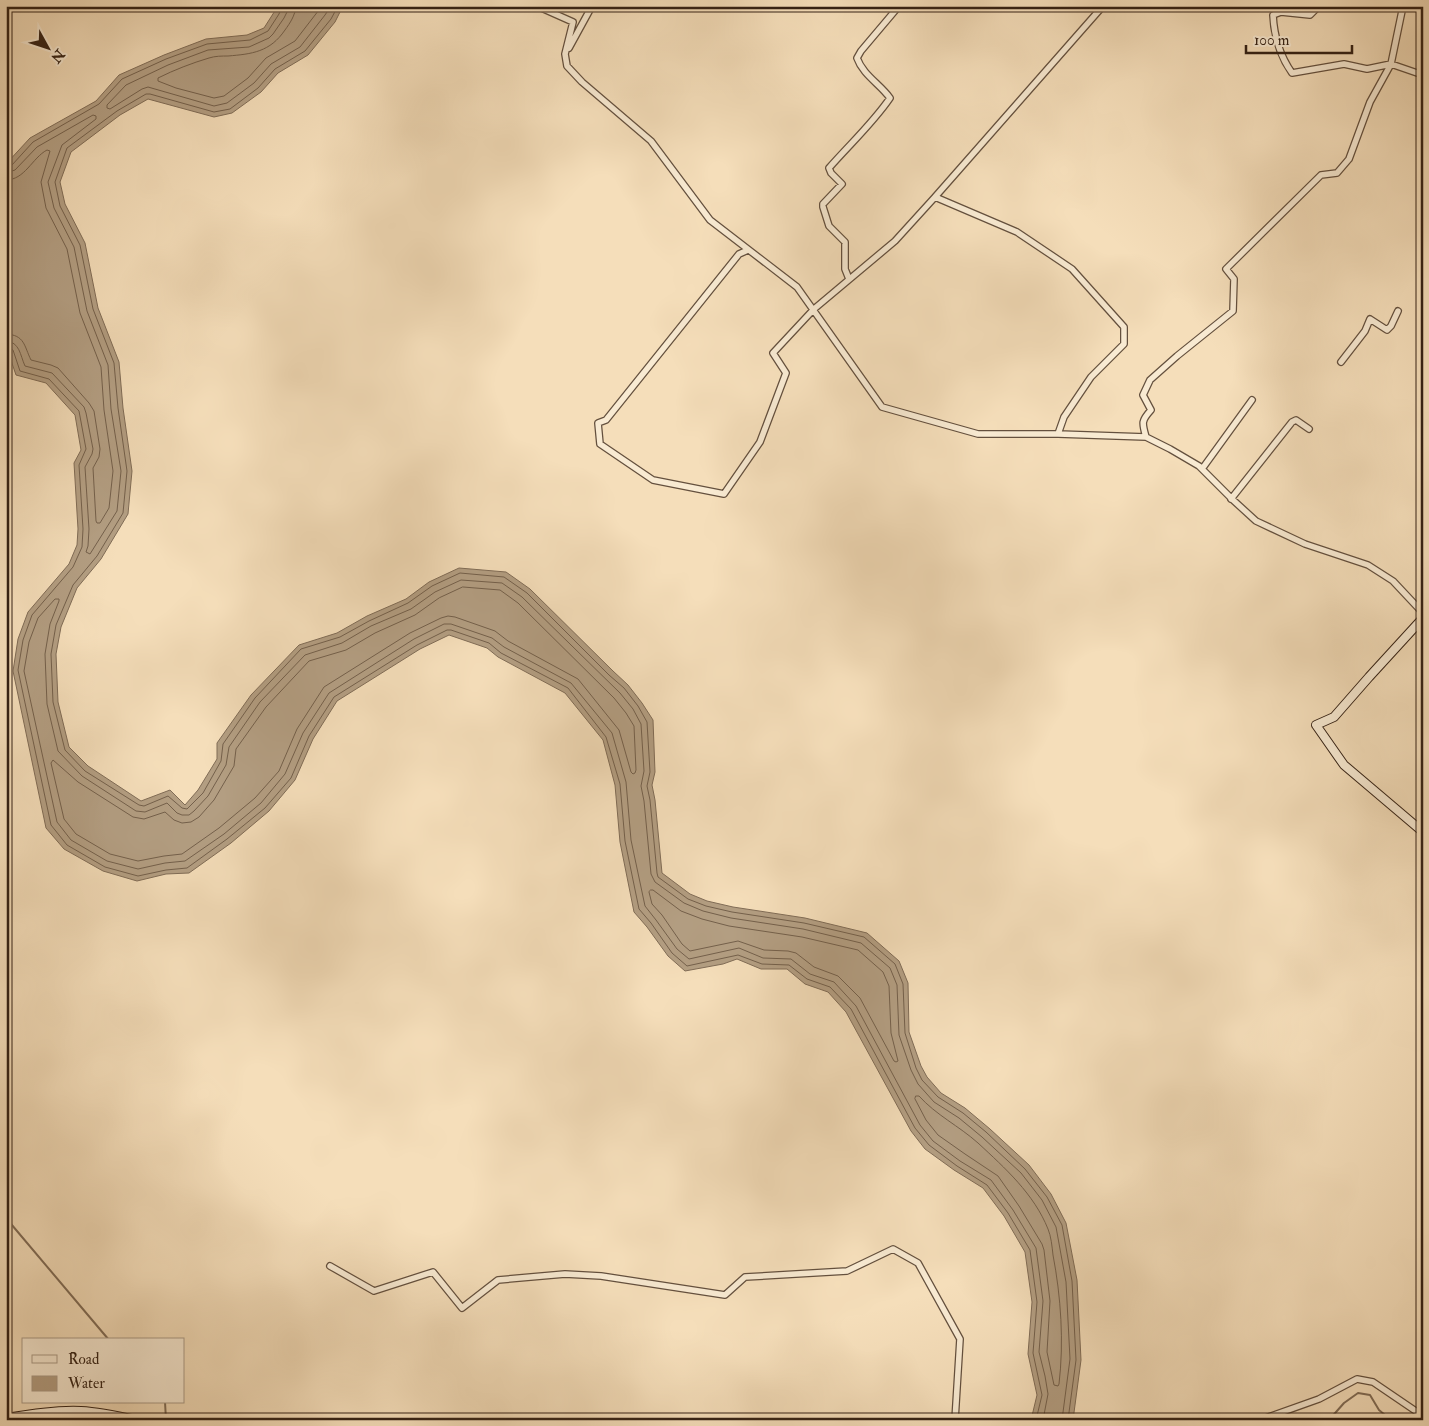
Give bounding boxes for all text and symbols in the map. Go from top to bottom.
north arrow [22,22,72,72]
scale bar [1246,22,1353,54]
text: 100 m [1254,31,1290,50]
text: N [47,45,69,67]
legend [22,1338,185,1404]
text: Road [68,1350,100,1369]
text: Water [67,1374,105,1393]

